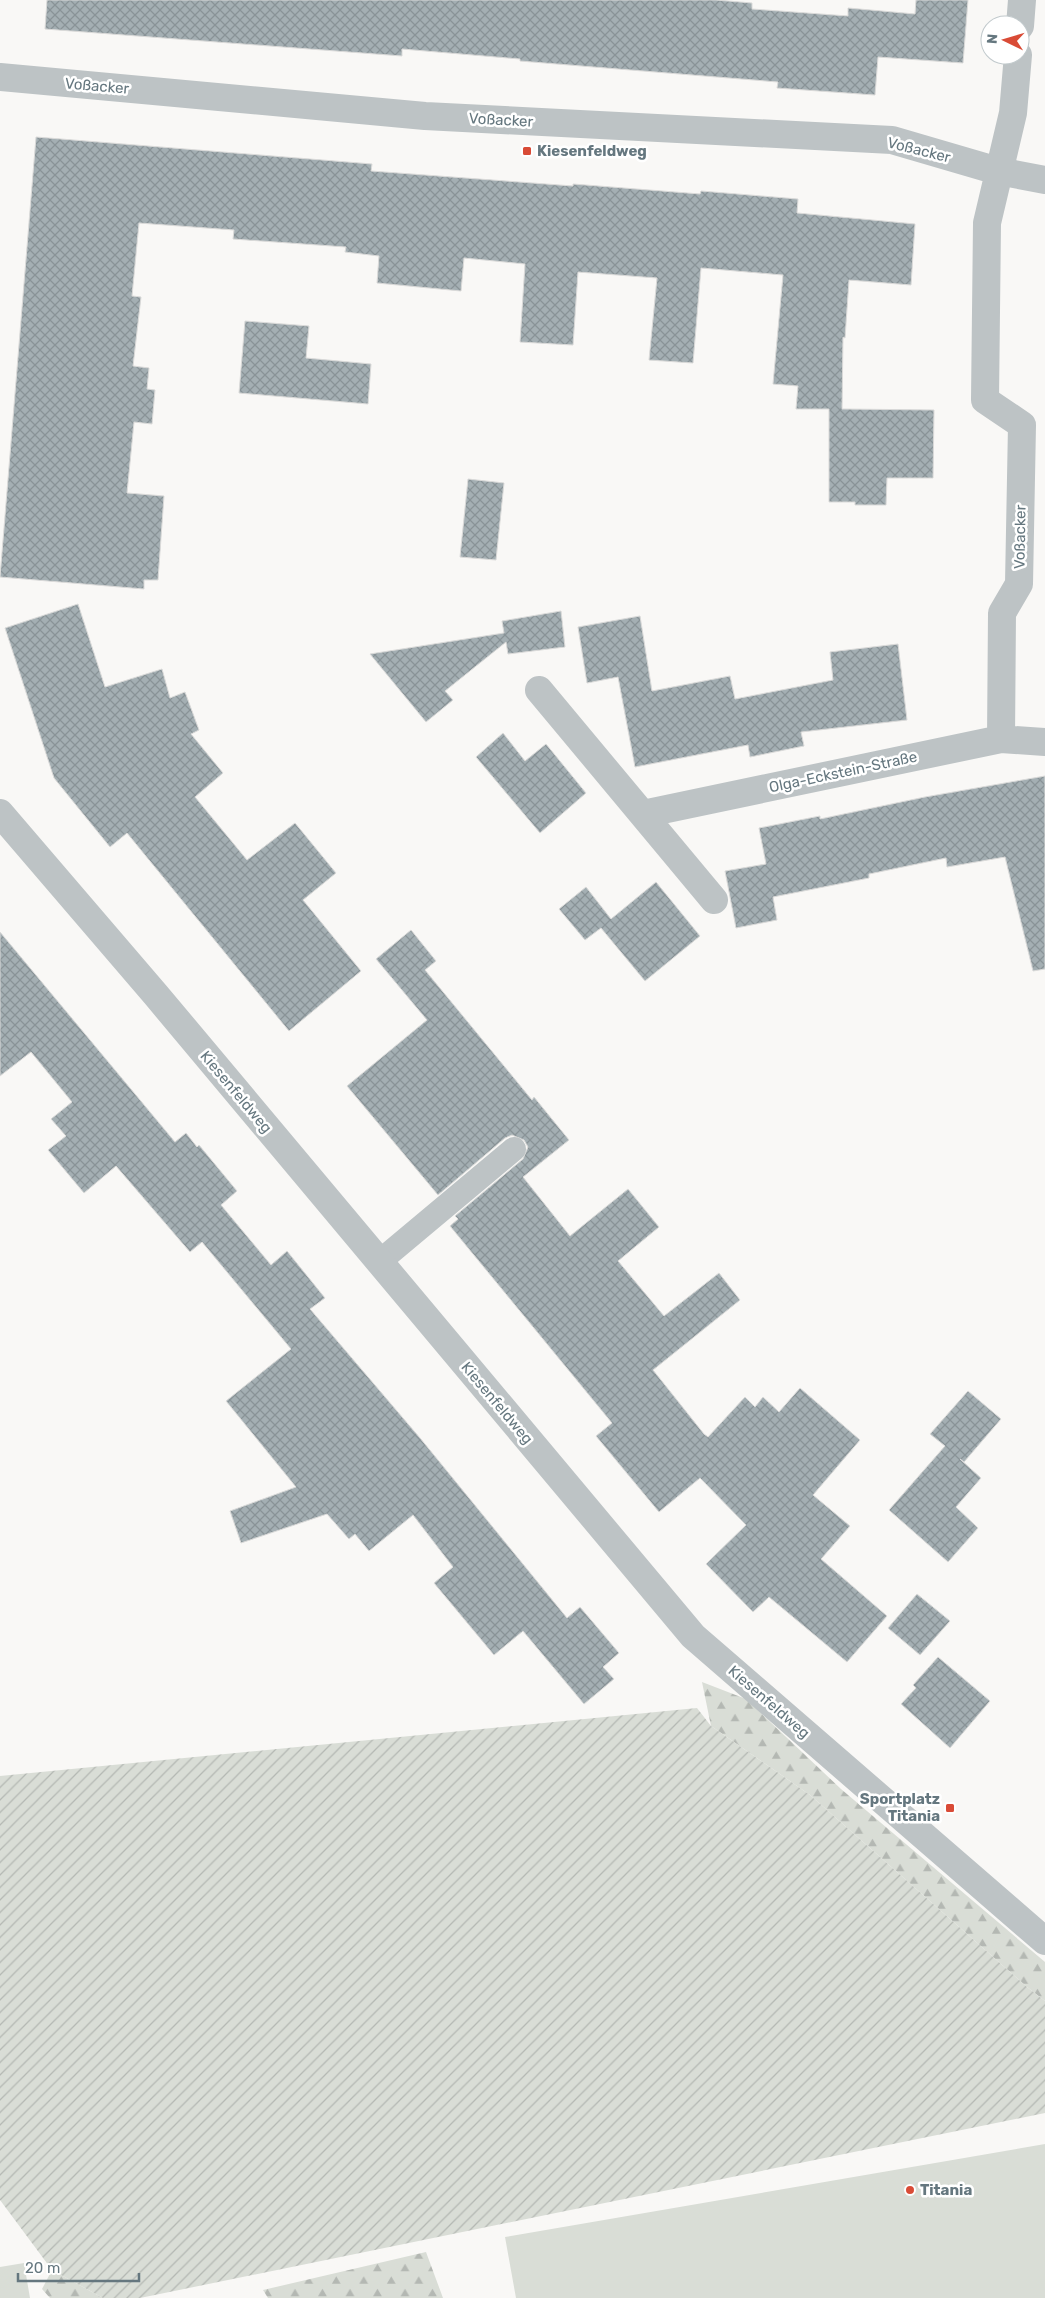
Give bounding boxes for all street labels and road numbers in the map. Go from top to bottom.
street label: Voßacker [64,74,130,98]
street label: Voßacker [468,109,534,131]
street label: Voßacker [886,133,953,167]
street label: Voßacker [1010,504,1030,569]
street label: Olga-Eckstein-Straße [767,748,919,796]
street label: Kiesenfeldweg [196,1047,276,1137]
street label: Kiesenfeldweg [457,1358,537,1448]
street label: Kiesenfeldweg [725,1662,813,1742]

